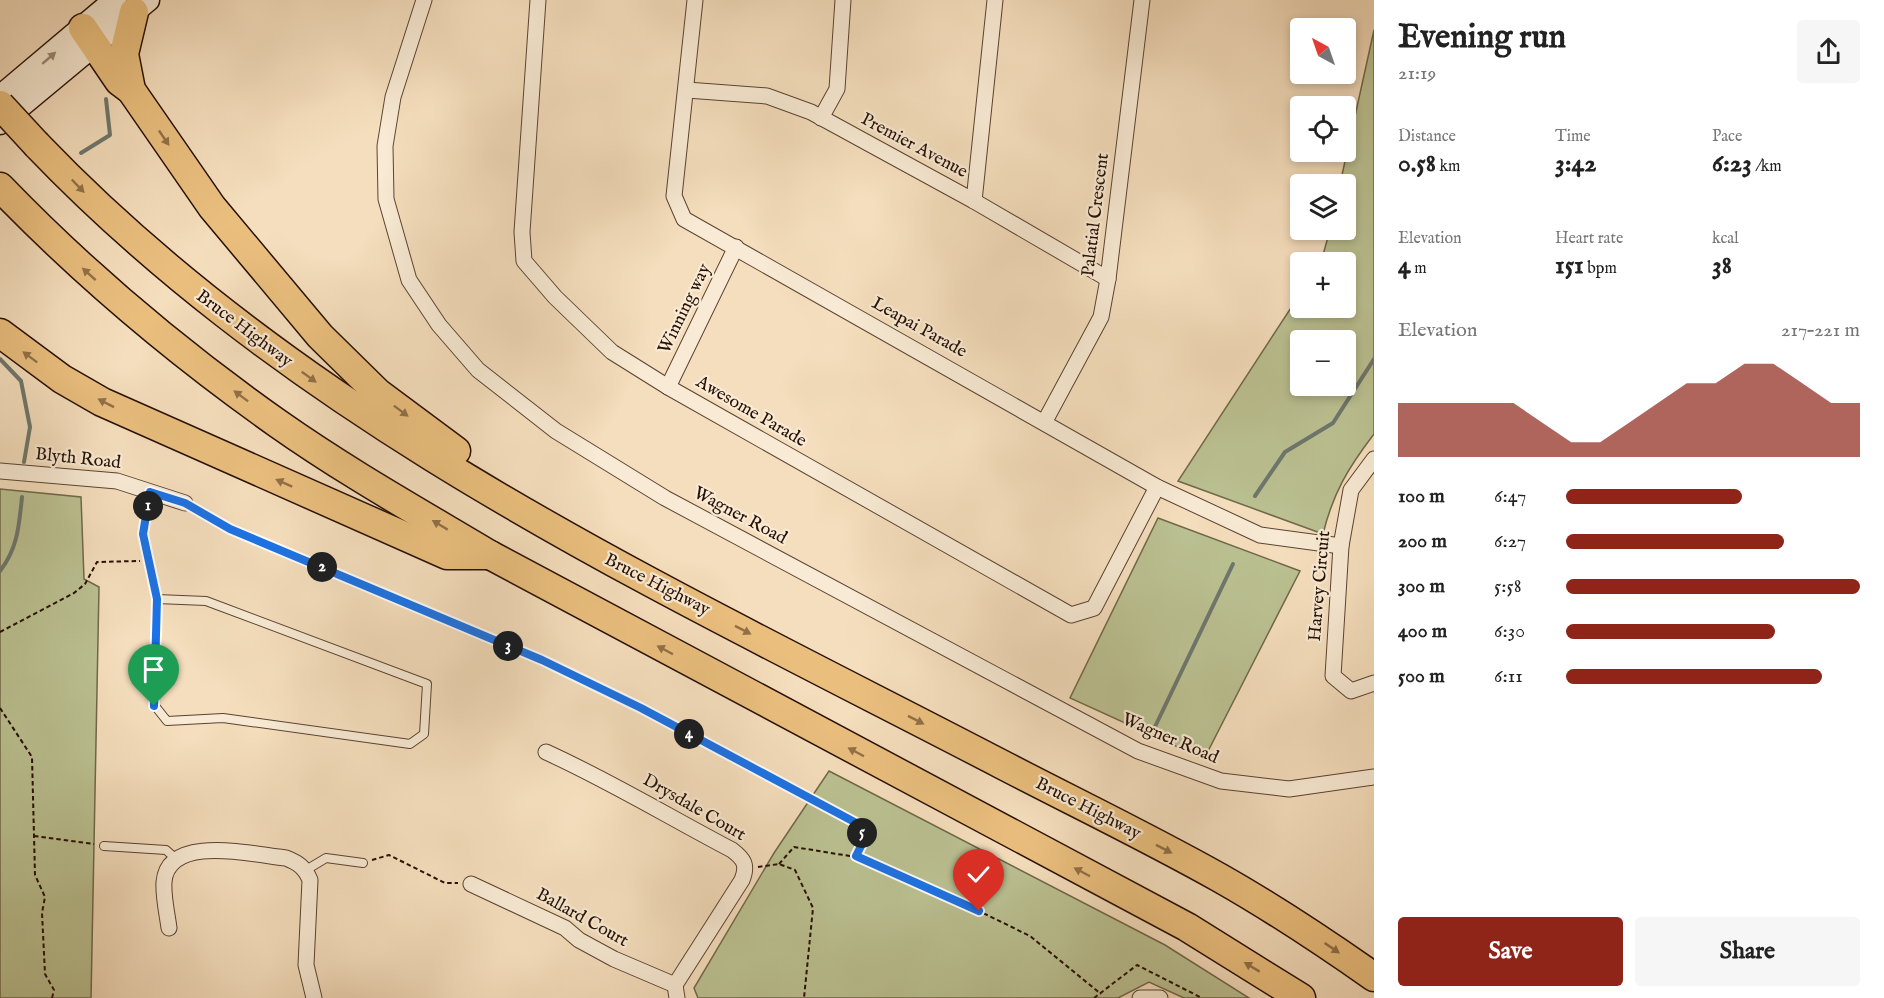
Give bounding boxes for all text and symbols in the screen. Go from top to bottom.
text: Evening run [1398,17,1566,59]
north arrow [1290,18,1356,84]
map controls [1290,18,1356,396]
button: share [1797,20,1860,83]
one-way arrow [41,51,57,64]
text: 21:19 [1398,61,1436,86]
button: locate [1290,96,1356,162]
street label: Premier Avenue [857,108,971,184]
text: Distance [1398,127,1456,147]
text: Time [1555,127,1591,147]
text: Pace [1712,127,1742,147]
one-way arrow [158,130,170,146]
text: 0.58 [1398,147,1436,180]
text: 3:42 [1555,147,1597,180]
text: 6:23 [1712,147,1752,180]
street label: Palatial Crescent [1077,152,1115,278]
text: km [1436,157,1460,177]
text: /km [1752,157,1782,177]
button: layers [1290,174,1356,240]
one-way arrow [70,179,84,193]
text: Elevation [1398,229,1461,249]
text: Heart rate [1555,229,1623,249]
text: kcal [1712,229,1739,249]
text: 4 [1398,249,1411,282]
text: 151 [1555,249,1584,282]
text: 38 [1712,249,1732,282]
button: + [1290,252,1356,318]
text: m [1411,259,1427,279]
text: bpm [1584,259,1617,279]
street label: Winning way [653,260,717,358]
one-way arrow [82,268,97,281]
street label: Bruce Highway [191,285,297,373]
street label: Leapai Parade [867,292,971,364]
text: Elevation [1398,318,1477,343]
text: 217–221 m [1781,318,1860,343]
button: − [1290,330,1356,396]
one-way arrow [22,351,38,364]
one-way arrow [300,371,316,383]
street label: Awesome Parade [691,371,811,453]
one-way arrow [233,390,249,402]
one-way arrow [97,399,114,408]
one-way arrow [393,404,409,417]
street label: Blyth Road [34,443,122,475]
one-way arrow [275,479,292,488]
street label: Wagner Road [689,482,791,550]
text: 100 m [1398,484,1445,509]
text: 6:47 [1494,484,1526,509]
pin: 1 [133,491,163,521]
text: 1 [145,496,151,516]
one-way arrow [431,520,448,530]
text: 200 m [1398,529,1447,554]
text: 6:27 [1494,529,1526,554]
street label: Harvey Circuit [1304,530,1336,642]
street label: Bruce Highway [600,549,714,621]
pin: 2 [307,552,337,582]
text: 2 [318,557,326,577]
text: 300 m [1398,574,1445,599]
text: 5:58 [1494,574,1522,599]
text: 400 m [1398,619,1447,644]
text: 6:30 [1494,619,1525,644]
one-way arrow [735,625,752,635]
pin: 3 [493,631,523,661]
text: 3 [505,636,511,656]
pin [128,644,179,706]
one-way arrow [657,645,674,655]
icon: arrive [137,653,170,686]
text: 500 m [1398,664,1445,689]
text: 6:11 [1494,664,1523,689]
street label: Wagner Road [1118,708,1222,770]
one-way arrow [908,715,925,725]
pin: 4 [674,719,704,749]
text: 4 [685,724,693,744]
one-way arrow [847,747,864,757]
street label: Drysdale Court [638,769,750,847]
street label: Bruce Highway [1031,773,1145,845]
pin: 5 [847,818,877,848]
text: 5 [859,823,865,843]
one-way arrow [1155,844,1172,854]
pin [953,849,1004,911]
icon: check [962,858,995,891]
one-way arrow [1073,867,1090,877]
street label: Ballard Court [532,883,632,953]
button: Save [1398,917,1623,986]
button: Share [1635,917,1860,986]
one-way arrow [1323,942,1339,954]
one-way arrow [1244,962,1260,973]

